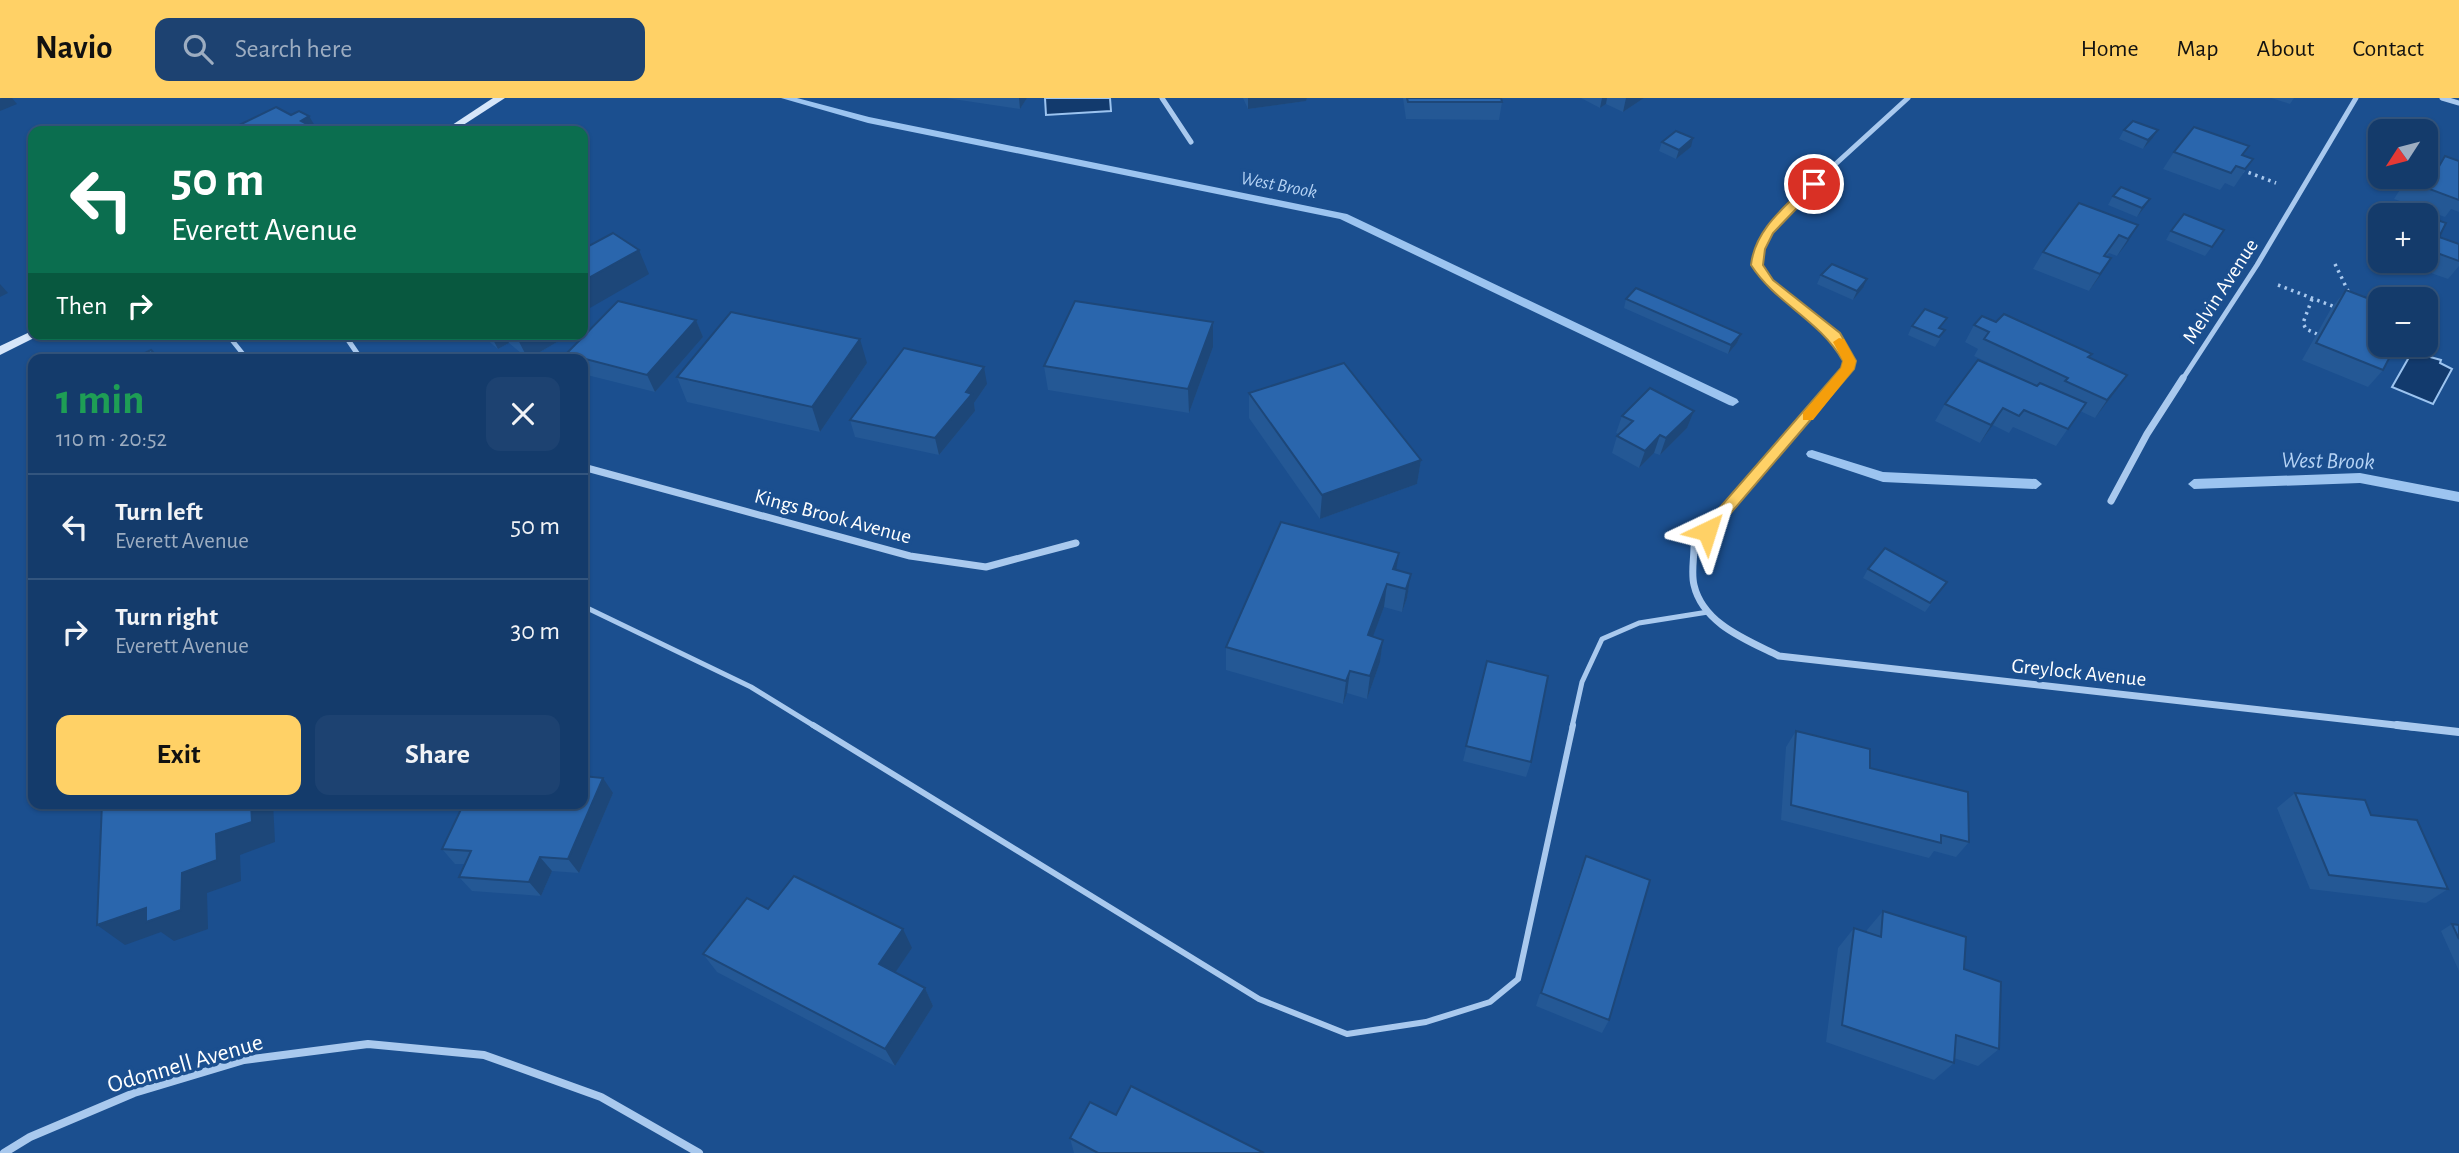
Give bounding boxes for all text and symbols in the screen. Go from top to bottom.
search box [155,18,645,81]
icon: search [179,30,217,68]
text: Navio [35,32,113,65]
text: Search here [235,36,352,62]
text: Home [2081,37,2139,61]
text: Map [2177,37,2219,61]
text: About [2257,37,2314,61]
text: Contact [2352,37,2424,61]
north arrow [2368,119,2438,189]
map controls [2368,119,2438,357]
icon: left [56,154,147,245]
pin [1784,154,1844,214]
text: 50 m [171,156,265,205]
icon: arrive [1795,165,1833,203]
water label: West Brook [1239,169,1319,202]
button: + [2368,203,2438,273]
text: Everett Avenue [171,214,357,246]
street label: Melvin Avenue [2179,235,2262,348]
icon: right [121,287,159,325]
button: − [2368,287,2438,357]
text: Then [56,293,107,319]
button: close [486,377,560,451]
text: 1 min [56,379,145,421]
text: 110 m · 20:52 [56,428,167,451]
water label: West Brook [2281,449,2375,474]
street label: Kings Brook Avenue [752,485,914,548]
position arrow [1670,494,1744,568]
text: Turn left [115,499,203,525]
icon: left [56,508,94,546]
text: 50 m [510,513,560,539]
text: Everett Avenue [115,530,249,553]
text: Turn right [115,604,218,630]
icon: right [56,613,94,651]
text: 30 m [510,618,560,644]
text: Everett Avenue [115,635,249,658]
street label: Greylock Avenue [2011,655,2147,690]
button: Exit [56,715,301,795]
button: Share [315,715,560,795]
street label: Odonnell Avenue [105,1030,266,1098]

